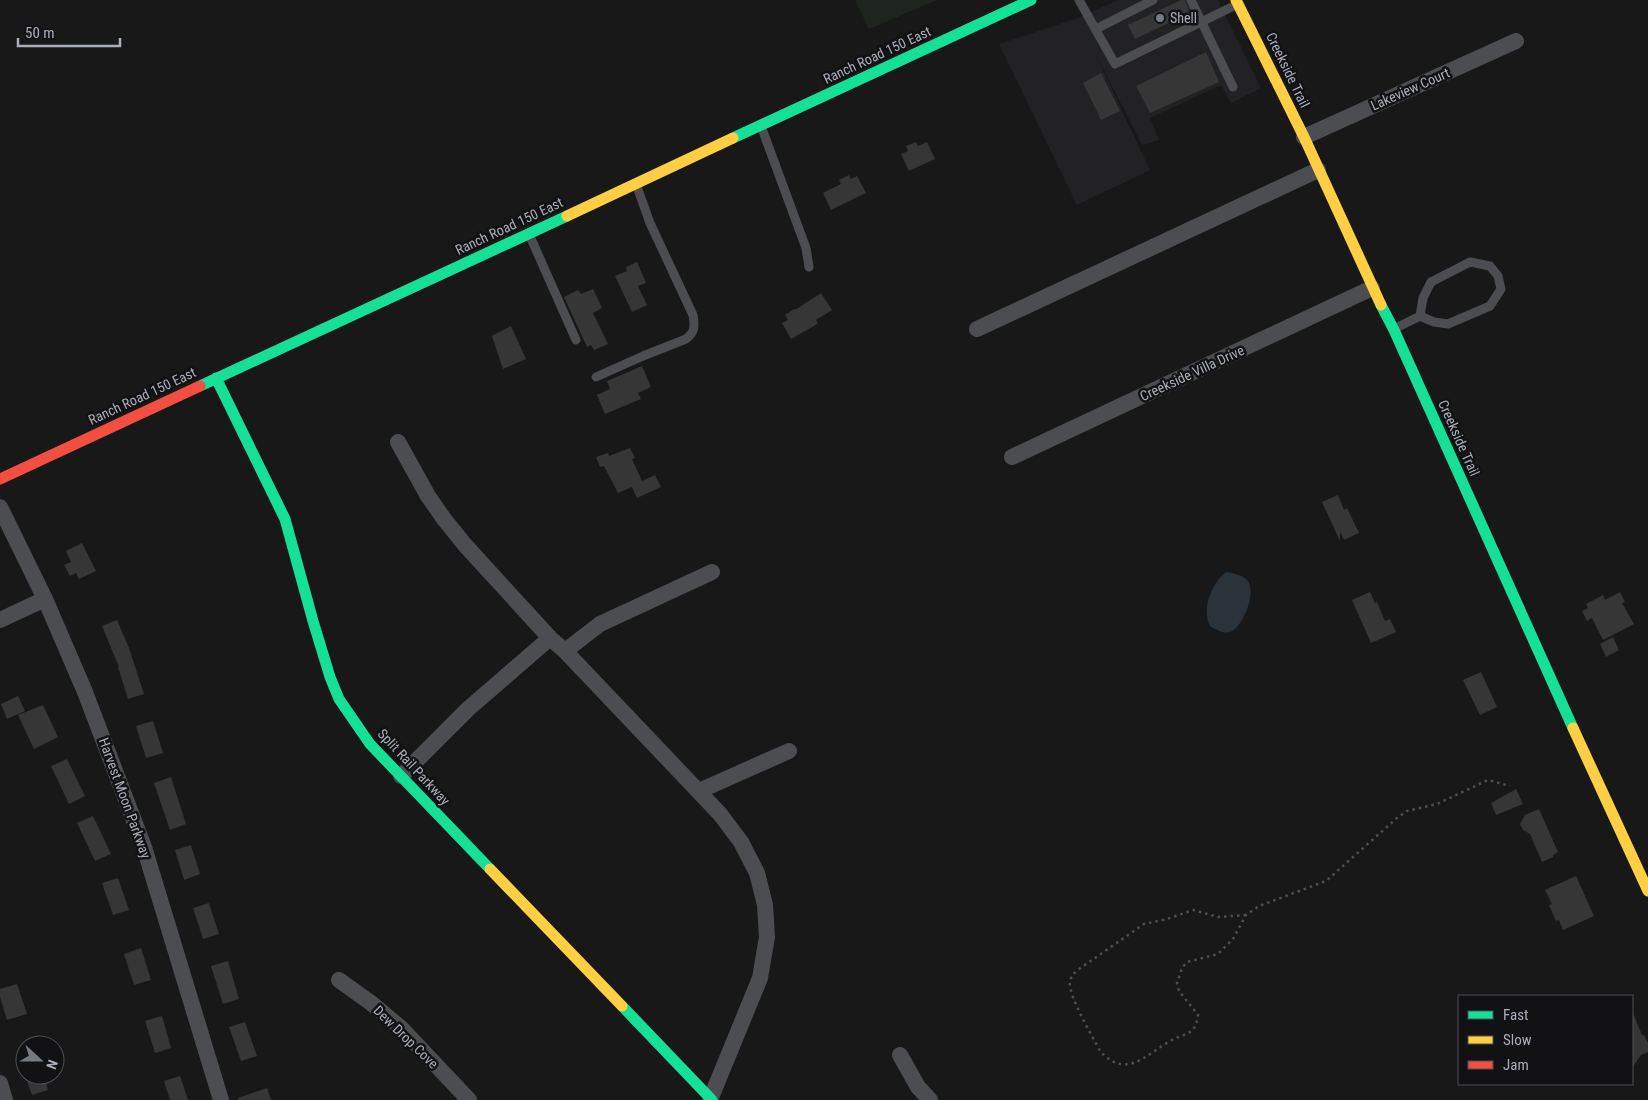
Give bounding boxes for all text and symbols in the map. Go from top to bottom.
place label: Shell [1170,10,1197,26]
marker: Shell [1154,12,1166,24]
scale bar [18,15,120,47]
street label: Ranch Road 150 East [821,23,933,87]
text: 50 m [25,24,55,42]
street label: Creekside Trail [1263,30,1313,110]
street label: Lakeview Court [1368,64,1452,114]
street label: Ranch Road 150 East [453,194,565,258]
street label: Creekside Villa Drive [1137,342,1247,404]
street label: Ranch Road 150 East [86,364,198,428]
street label: Creekside Trail [1435,398,1483,478]
street label: Split Rail Parkway [375,726,453,808]
street label: Harvest Moon Parkway [96,736,154,861]
legend [1458,995,1633,1085]
street label: Dew Drop Cove [370,1002,442,1072]
text: Fast [1503,1006,1528,1024]
text: Slow [1503,1031,1532,1049]
north arrow [15,1035,65,1085]
text: Jam [1503,1056,1529,1074]
text: N [43,1058,61,1072]

